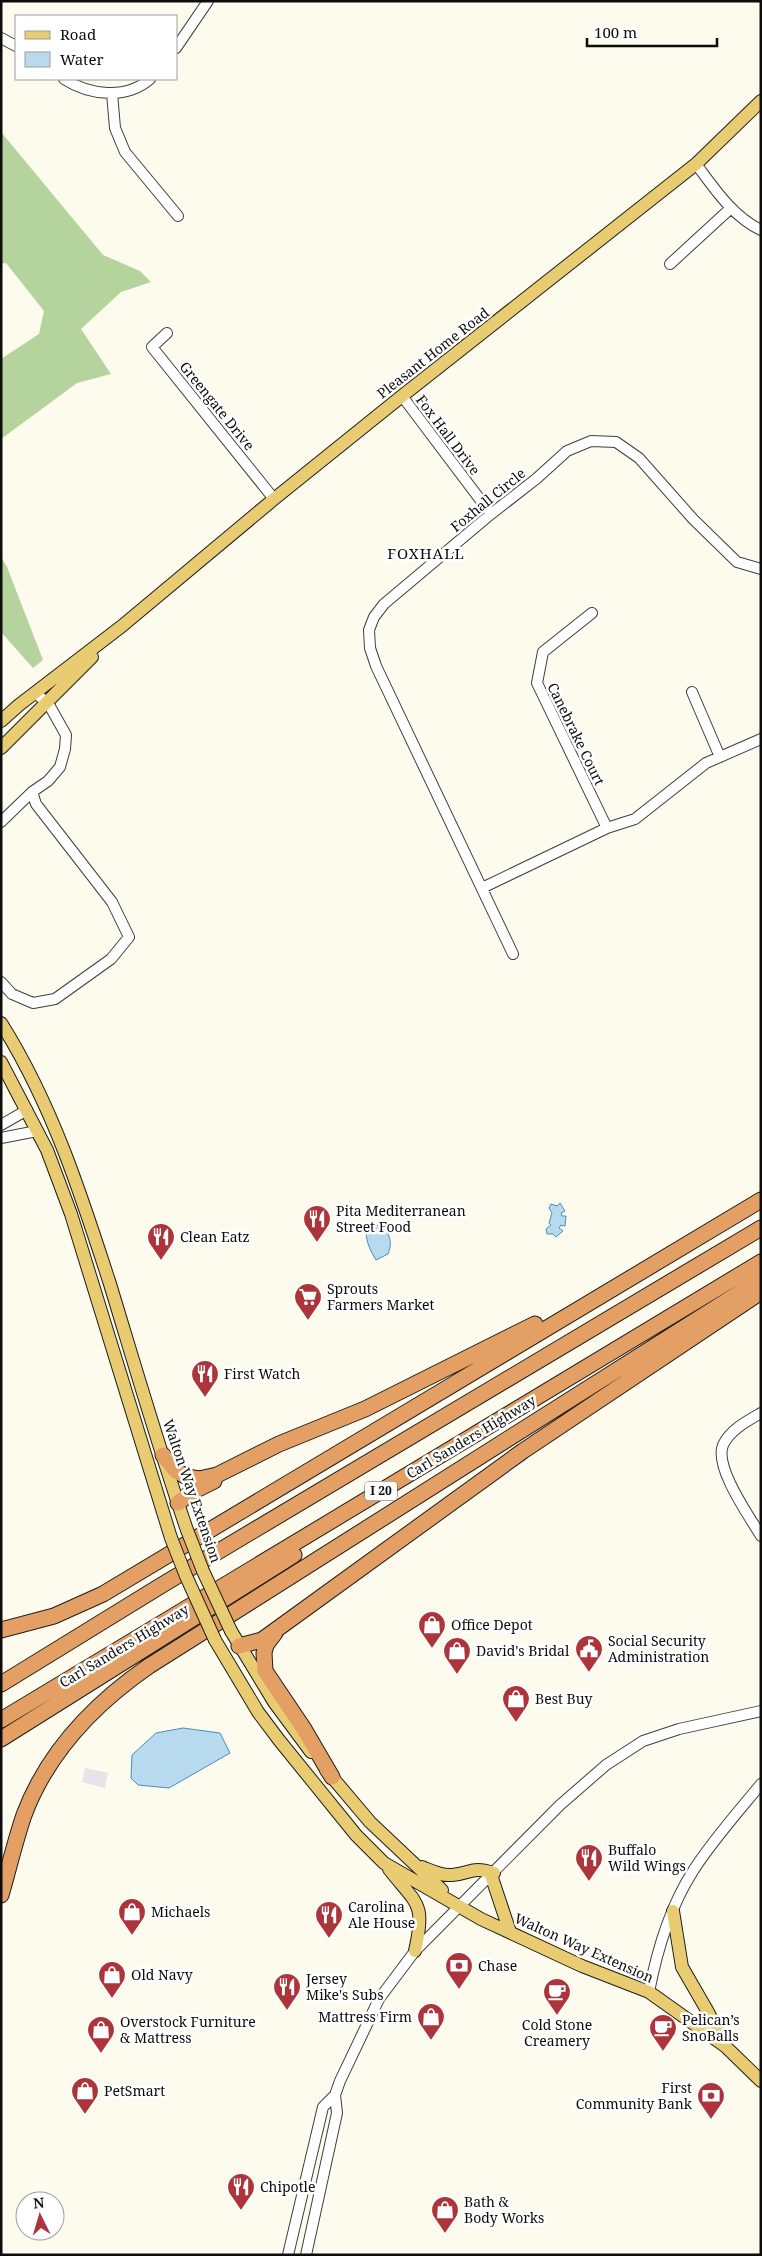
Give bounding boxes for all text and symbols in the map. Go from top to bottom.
legend [15,15,178,80]
scale bar [587,15,717,47]
text: 100 m [594,22,637,42]
text: Road [60,24,96,44]
text: Water [60,49,103,69]
street label: Pleasant Home Road [373,303,493,402]
street label: Greengate Drive [176,357,259,454]
street label: Fox Hall Drive [412,391,485,479]
street label: Foxhall Circle [446,463,529,536]
district label: FOXHALL [387,543,465,563]
street label: Canebrake Court [543,679,610,788]
place label: Pita Mediterranean Street Food [336,1201,466,1236]
restaurant icon: Pita Mediterranean Street Food [302,1204,332,1243]
restaurant icon: Clean Eatz [146,1222,176,1261]
place label: Clean Eatz [180,1227,250,1246]
place label: Sprouts Farmers Market [327,1279,434,1314]
supermarket icon: Sprouts Farmers Market [293,1282,323,1321]
restaurant icon: First Watch [190,1359,220,1398]
place label: First Watch [224,1364,301,1383]
street label: Carl Sanders Highway [402,1390,539,1483]
street label: Walton Way Extension [159,1417,226,1565]
road number: I 20 [365,1482,397,1500]
street label: Carl Sanders Highway [55,1599,192,1692]
shop icon: Office Depot [417,1610,447,1649]
place label: Office Depot [451,1615,533,1634]
place label: Social Security Administration [608,1631,709,1666]
public building icon: Social Security Administration [574,1634,604,1673]
shop icon: David's Bridal [442,1636,472,1675]
place label: David's Bridal [476,1641,570,1660]
shop icon: Best Buy [501,1684,531,1723]
place label: Best Buy [535,1689,593,1708]
place label: Buffalo Wild Wings [608,1840,686,1875]
restaurant icon: Buffalo Wild Wings [574,1843,604,1882]
shop icon: Michaels [117,1897,147,1936]
place label: Carolina Ale House [348,1897,415,1932]
restaurant icon: Carolina Ale House [314,1900,344,1939]
place label: Michaels [151,1902,210,1921]
street label: Walton Way Extension [512,1908,657,1987]
bank icon: Chase [444,1951,474,1990]
place label: Chase [478,1956,517,1975]
shop icon: Old Navy [97,1960,127,1999]
place label: Old Navy [131,1965,193,1984]
place label: Jersey Mike's Subs [305,1969,383,2004]
restaurant icon: Jersey Mike's Subs [272,1972,302,2011]
cafe icon: Cold Stone Creamery [542,1977,572,2016]
shop icon: Mattress Firm [416,2002,446,2041]
place label: Mattress Firm [318,2007,412,2026]
place label: Pelican’s SnoBalls [682,2010,740,2045]
place label: Overstock Furniture & Mattress [120,2012,256,2047]
cafe icon: Pelican’s SnoBalls [648,2013,678,2052]
shop icon: Overstock Furniture & Mattress [86,2015,116,2054]
place label: Cold Stone Creamery [522,2015,592,2050]
shop icon: PetSmart [70,2076,100,2115]
place label: First Community Bank [576,2078,693,2113]
place label: PetSmart [104,2081,165,2100]
bank icon: First Community Bank [696,2081,726,2120]
restaurant icon: Chipotle [226,2172,256,2211]
place label: Chipotle [260,2177,315,2196]
north arrow [15,2191,65,2241]
place label: Bath & Body Works [464,2192,544,2227]
text: N [32,2193,45,2212]
shop icon: Bath & Body Works [430,2195,460,2234]

